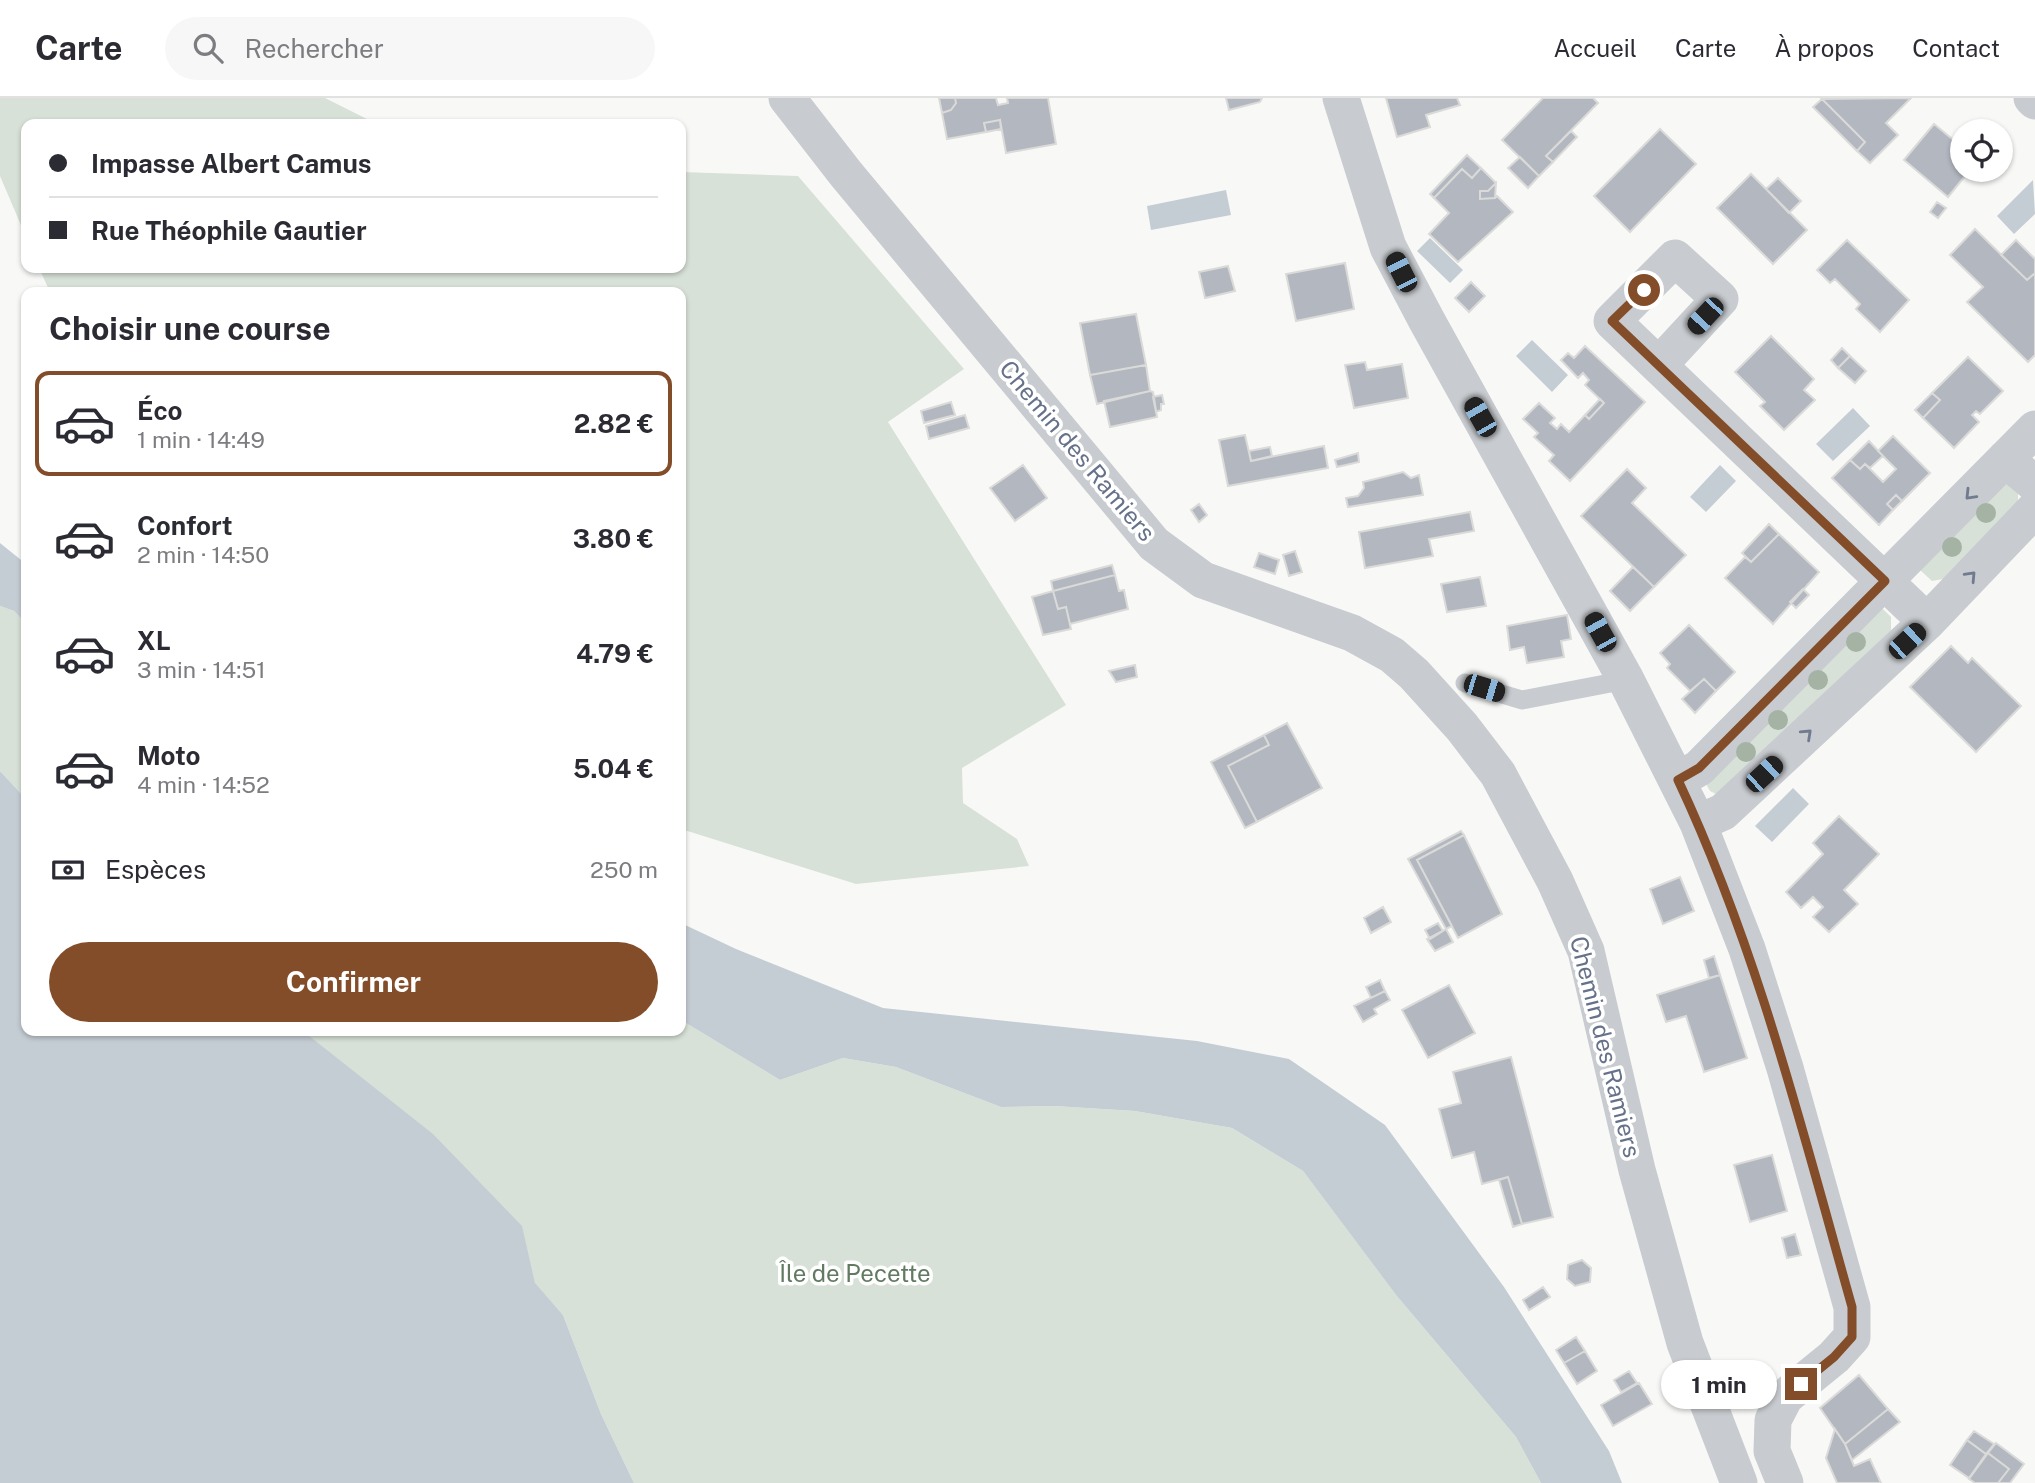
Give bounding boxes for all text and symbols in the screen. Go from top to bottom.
search box [165,17,655,80]
text: Carte [35,29,123,67]
icon: search [189,29,227,67]
text: Rechercher [245,33,384,64]
text: Accueil [1554,34,1637,62]
text: Carte [1675,34,1736,62]
text: À propos [1774,34,1874,62]
text: Contact [1912,34,2000,62]
map controls [1950,119,2013,182]
button: locate [1950,119,2013,182]
text: Impasse Albert Camus [91,148,372,179]
text: Rue Théophile Gautier [91,215,367,246]
car [1383,249,1420,295]
route start [1628,274,1660,306]
car [1683,293,1728,339]
text: Choisir une course [49,310,331,347]
street label: Chemin des Ramiers [994,354,1161,546]
icon: car [53,392,116,455]
car [1461,394,1500,440]
text: Éco [137,395,183,426]
text: 2.82 € [574,408,654,439]
text: 1 min · 14:49 [137,426,265,453]
one-way arrow [1965,486,1978,499]
icon: car [53,507,116,570]
text: Confort [137,510,233,541]
text: 3.80 € [573,523,654,554]
text: 2 min · 14:50 [137,541,269,568]
one-way arrow [1963,571,1975,584]
car [1581,609,1620,655]
car [1885,619,1930,663]
icon: car [53,622,116,685]
text: XL [137,625,171,656]
text: 4.79 € [576,638,654,669]
text: 3 min · 14:51 [137,656,266,683]
car [1461,672,1508,704]
one-way arrow [1799,730,1812,742]
icon: car [53,737,116,800]
text: Moto [137,740,200,771]
car [1742,752,1787,796]
text: 5.04 € [573,753,654,784]
text: 4 min · 14:52 [137,771,270,798]
icon: cash [49,851,87,889]
text: Espèces [105,854,206,885]
text: 250 m [590,856,658,883]
street label: Chemin des Ramiers [1565,933,1647,1160]
button: Confirmer [49,942,658,1022]
park label: Île de Pecette [778,1259,931,1287]
callout: 1 min [1661,1360,1776,1408]
route end [1785,1368,1817,1400]
text: 1 min [1691,1371,1747,1398]

